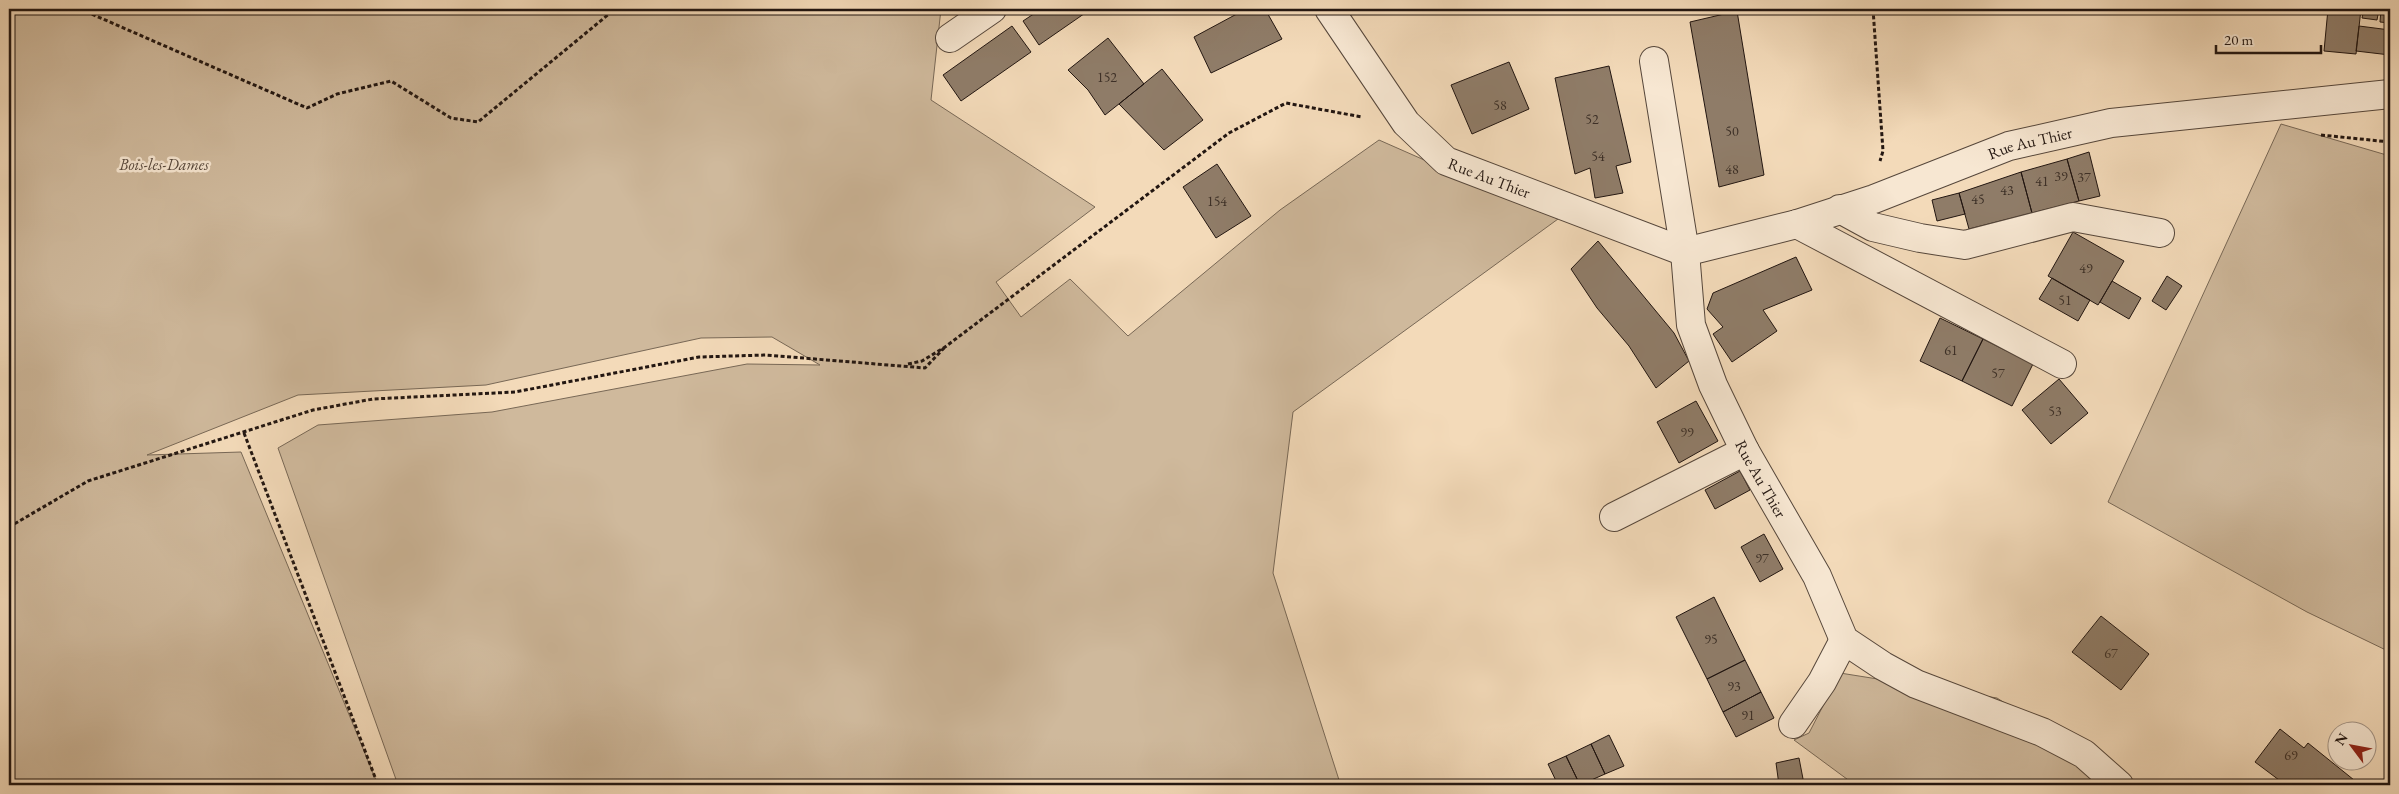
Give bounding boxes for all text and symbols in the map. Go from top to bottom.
scale bar [2216,22,2322,54]
text: 20 m [2224,30,2253,49]
house number: 152 [1097,68,1117,86]
house number: 58 [1493,96,1507,114]
house number: 52 [1585,110,1599,128]
street label: Rue Au Thier [1985,121,2075,164]
house number: 50 [1725,122,1739,140]
house number: 54 [1591,147,1605,165]
street label: Rue Au Thier [1445,152,1534,203]
park label: Bois-les-Dames [118,154,209,175]
house number: 48 [1725,160,1739,178]
house number: 39 [2054,167,2068,185]
house number: 37 [2077,168,2091,186]
house number: 41 [2035,172,2049,190]
house number: 43 [2000,181,2014,199]
house number: 45 [1971,190,1985,208]
house number: 154 [1207,192,1227,210]
house number: 49 [2079,259,2093,277]
house number: 51 [2058,291,2072,309]
house number: 61 [1944,341,1958,359]
house number: 57 [1991,364,2005,382]
house number: 53 [2048,402,2062,420]
house number: 99 [1680,423,1694,441]
street label: Rue Au Thier [1731,436,1792,522]
house number: 97 [1755,549,1769,567]
house number: 95 [1704,630,1718,648]
house number: 67 [2104,644,2118,662]
house number: 93 [1727,677,1741,695]
house number: 91 [1741,706,1755,724]
north arrow [2326,722,2376,772]
text: N [2330,729,2352,749]
house number: 69 [2284,746,2298,764]

